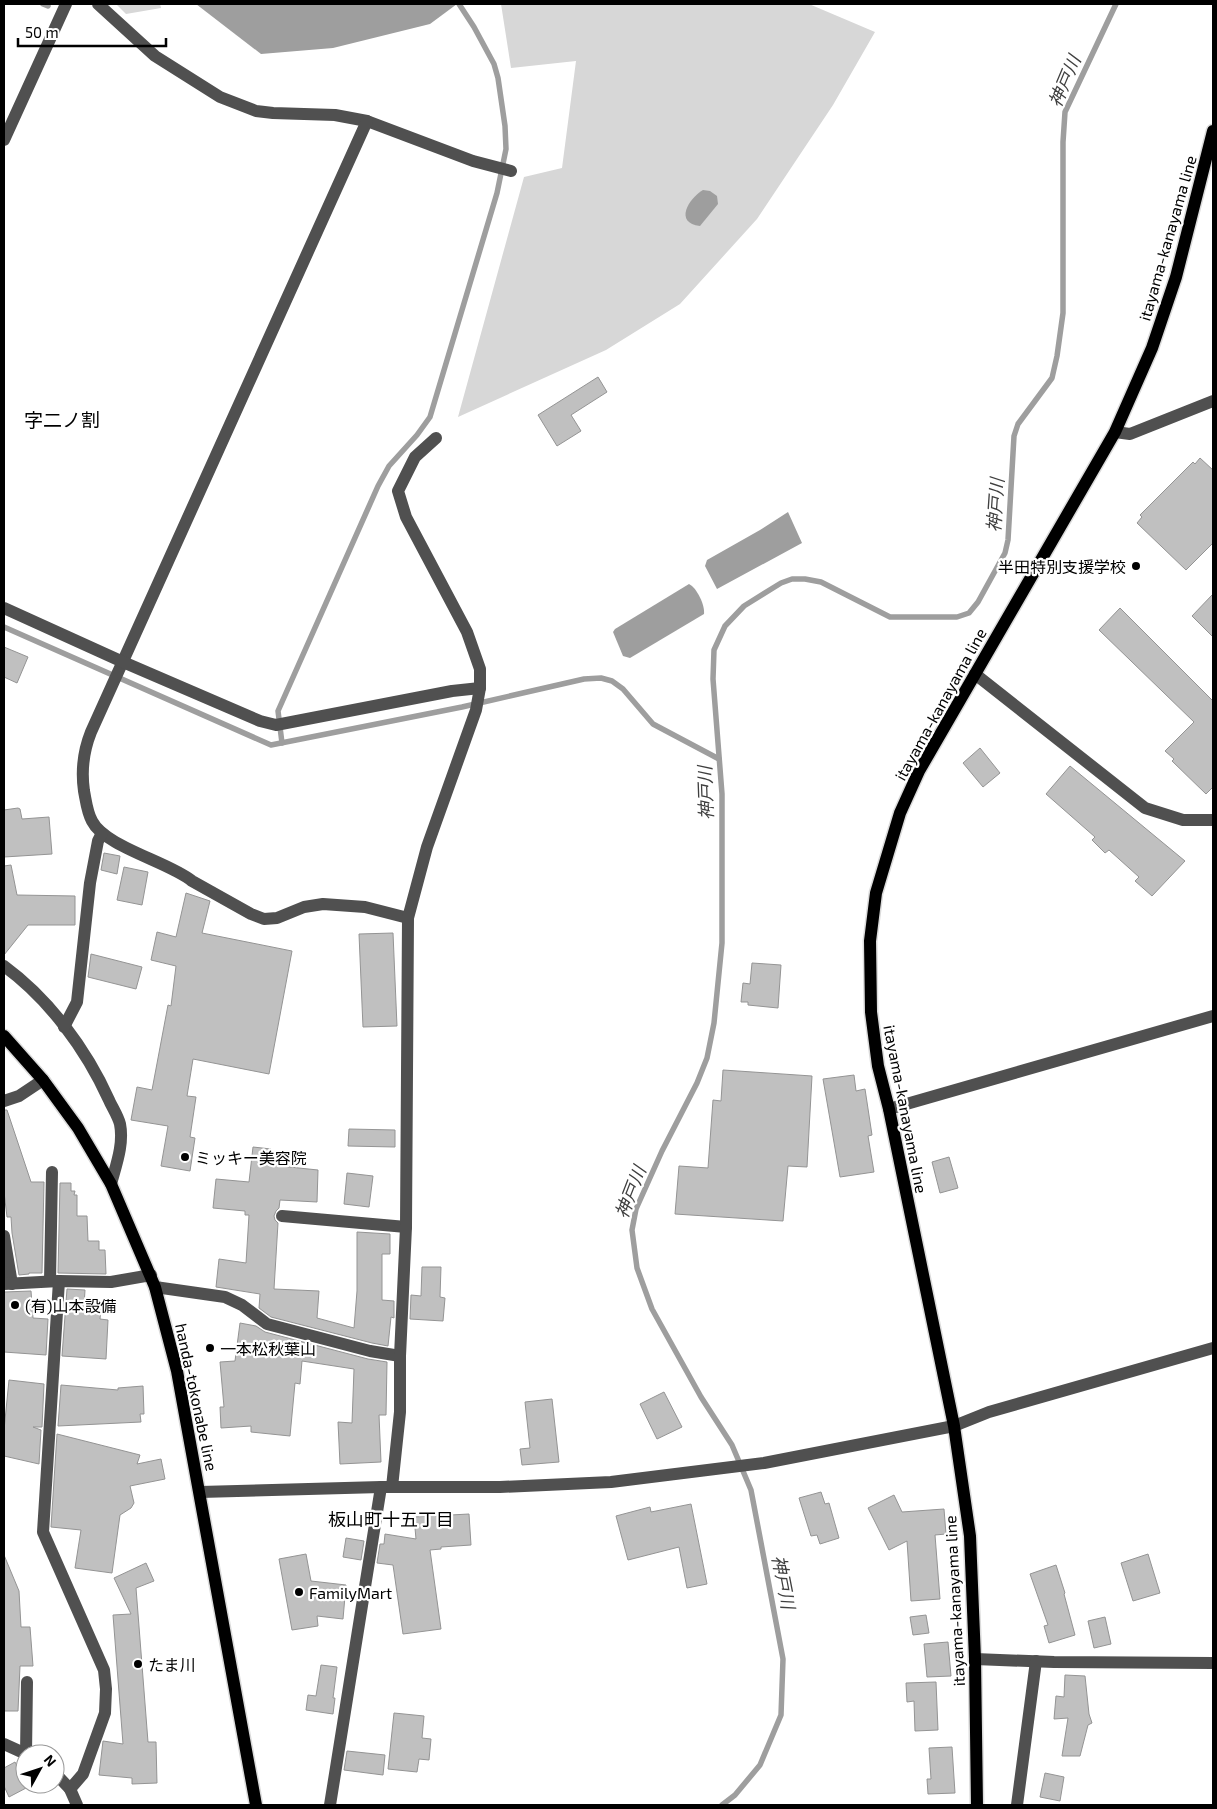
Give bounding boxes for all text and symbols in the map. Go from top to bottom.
scale bar [18,15,165,47]
text: 50 m [25,23,59,41]
water label: 神戸川 [1043,50,1085,110]
street label: itayama-kanayama line [1134,153,1200,323]
district label: 字二ノ割 [24,408,100,431]
water label: 神戸川 [982,475,1008,533]
place label: 半田特別支援学校 [998,557,1126,576]
marker: 半田特別支援学校 [1130,560,1142,572]
street label: itayama-kanayama line [890,625,990,783]
water label: 神戸川 [693,764,717,820]
street label: itayama-kanayama line [880,1023,932,1195]
place label: ミッキー美容院 [195,1148,307,1167]
marker: ミッキー美容院 [179,1151,191,1163]
water label: 神戸川 [610,1161,651,1221]
place label: (有)山本設備 [25,1296,117,1315]
marker: (有)山本設備 [9,1299,21,1311]
street label: handa-tokonabe line [172,1321,222,1473]
place label: 一本松秋葉山 [220,1339,316,1358]
marker: 一本松秋葉山 [204,1342,216,1354]
district label: 板山町十五丁目 [328,1508,454,1530]
street label: itayama-kanayama line [940,1515,968,1687]
water label: 神戸川 [768,1553,800,1613]
place label: FamilyMart [309,1583,392,1602]
marker: FamilyMart [293,1586,305,1598]
place label: たま川 [148,1655,196,1674]
marker: たま川 [132,1658,144,1670]
north arrow [15,1744,65,1794]
text: N [41,1751,60,1770]

